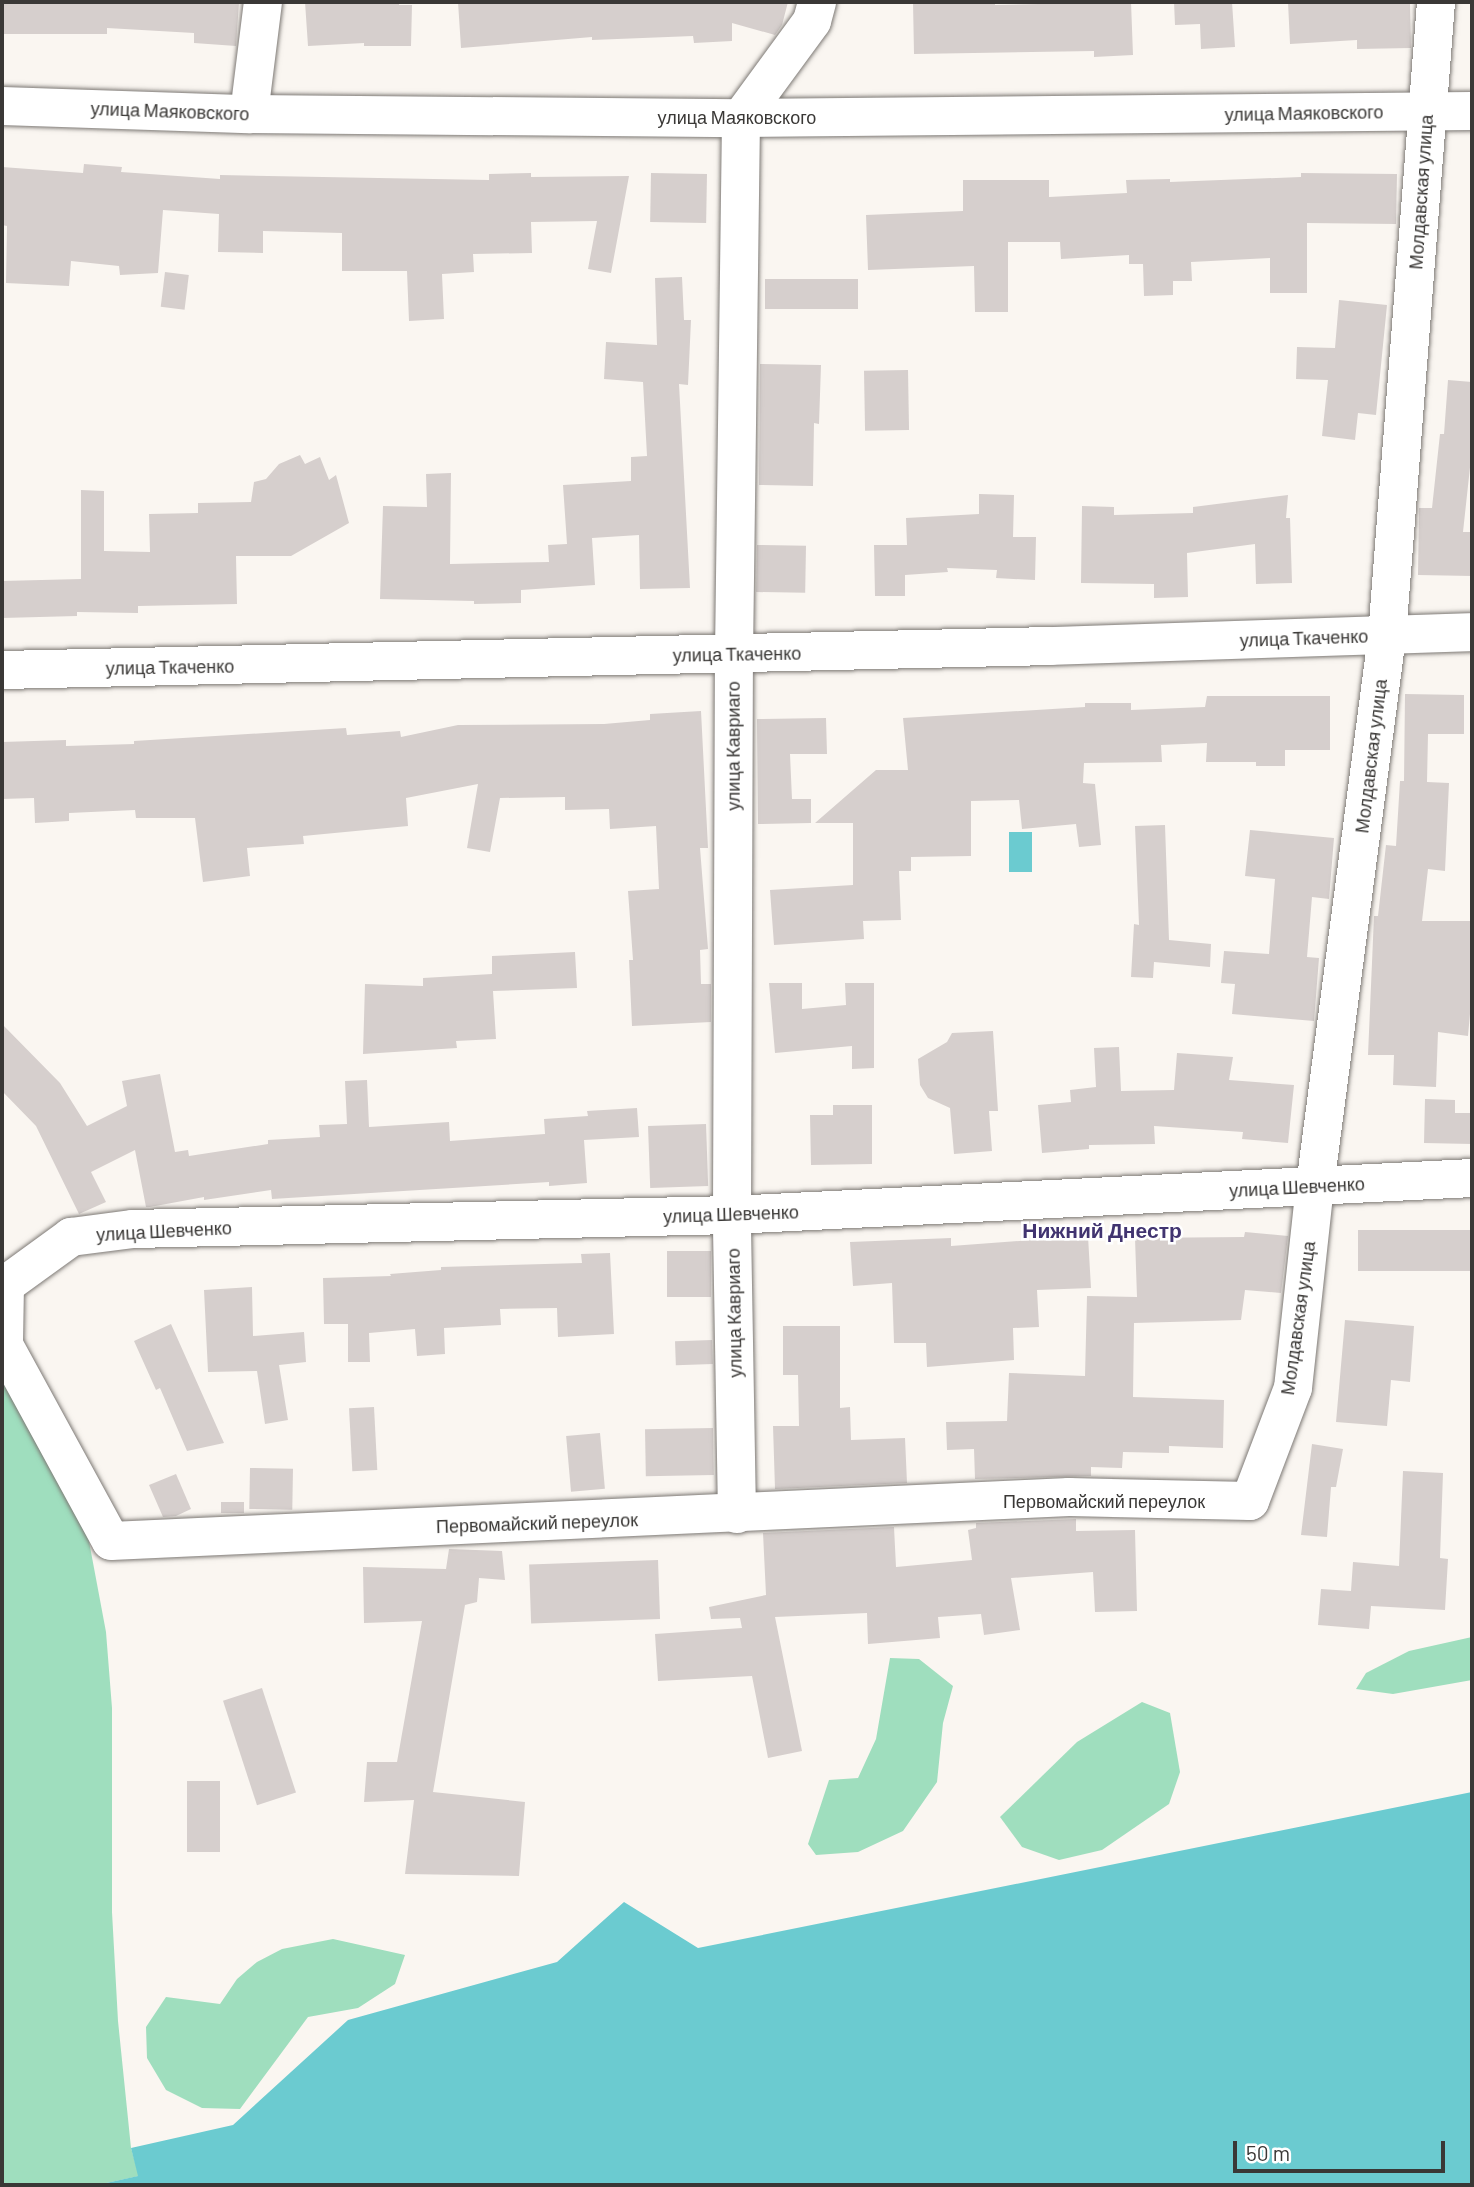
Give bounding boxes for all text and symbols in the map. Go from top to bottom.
street label: улица Маяковского [90,97,250,125]
street label: улица Маяковского [1224,101,1384,125]
street label: улица Маяковского [658,106,816,128]
street label: Молдавская улица [1405,114,1437,270]
street label: улица Ткаченко [1239,625,1369,651]
street label: улица Ткаченко [673,642,801,666]
street label: улица Ткаченко [106,655,234,679]
street label: Молдавская улица [1351,678,1391,834]
street label: улица Кавриаго [722,681,744,811]
street label: улица Шевченко [1229,1173,1365,1201]
street label: улица Шевченко [663,1201,799,1227]
street label: улица Шевченко [96,1217,232,1245]
district label: Нижний Днестр [1022,1217,1182,1243]
street label: Молдавская улица [1276,1240,1320,1396]
street label: улица Кавриаго [722,1248,746,1378]
street label: Первомайский переулок [1003,1490,1205,1512]
street label: Первомайский переулок [436,1509,638,1537]
scale bar [1236,2128,1448,2172]
text: 50 m [1246,2140,1290,2165]

